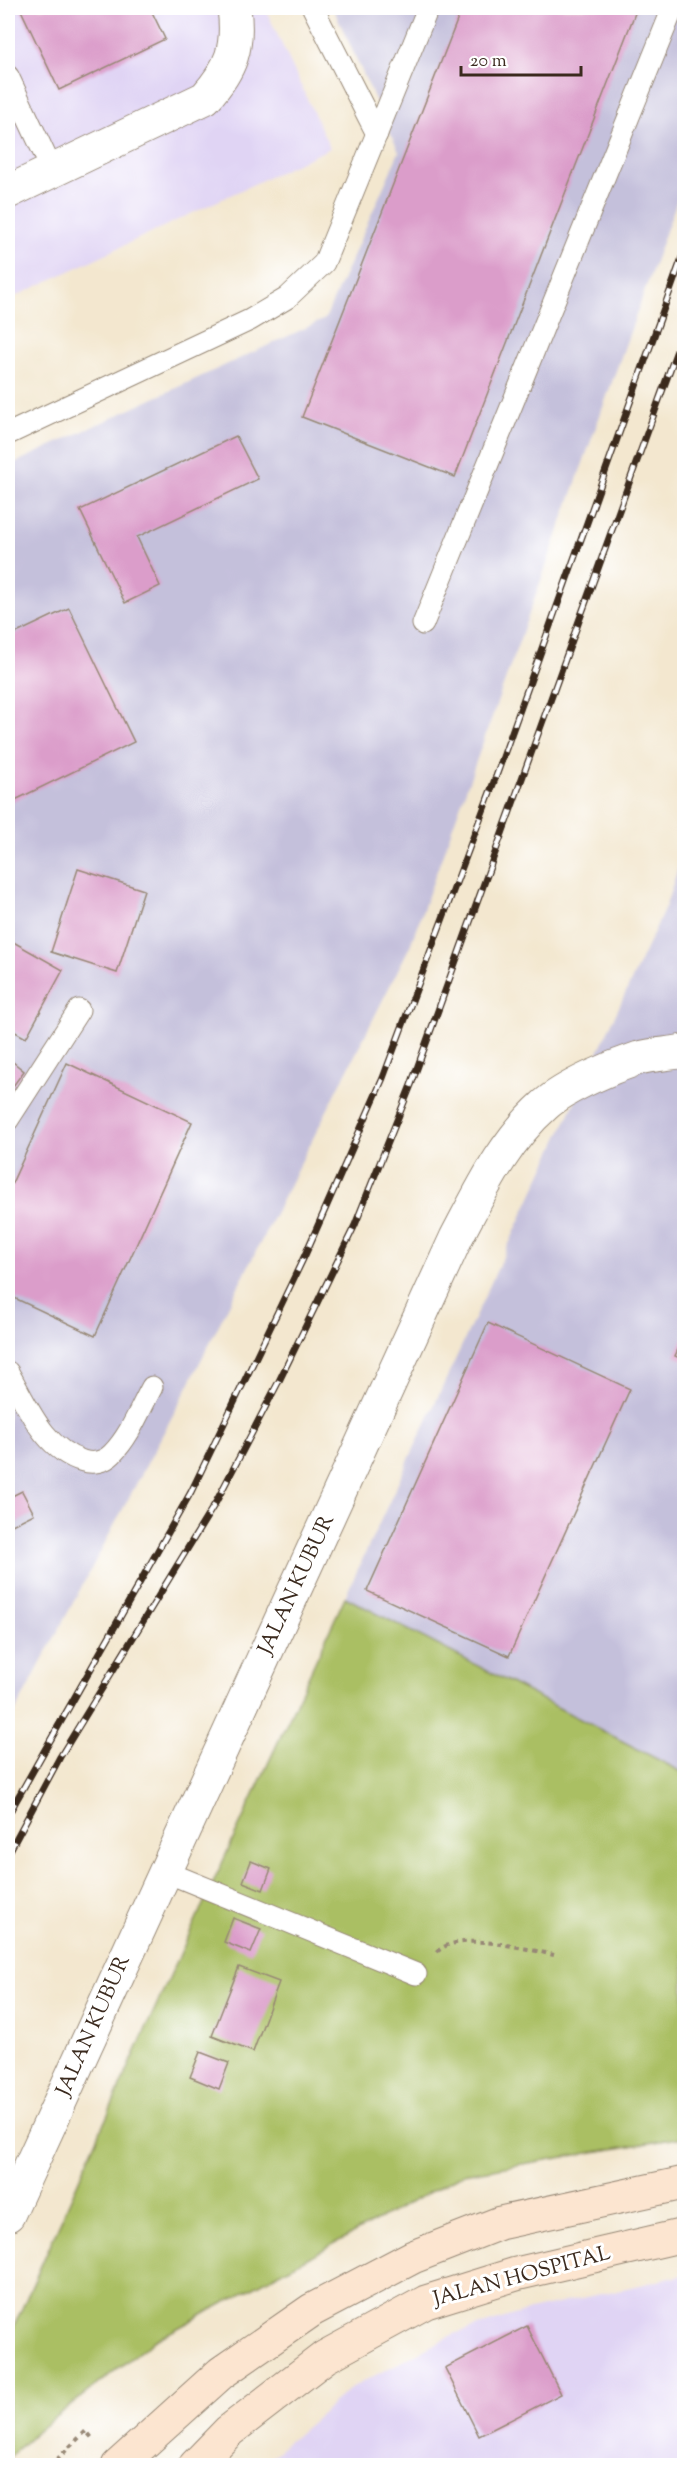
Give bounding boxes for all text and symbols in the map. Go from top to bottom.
scale bar [461,39,581,77]
text: 20 m [470,49,507,75]
street label: JALAN KUBUR [251,1510,343,1661]
street label: JALAN KUBUR [49,1951,138,2102]
street label: JALAN HOSPITAL [429,2239,614,2315]

